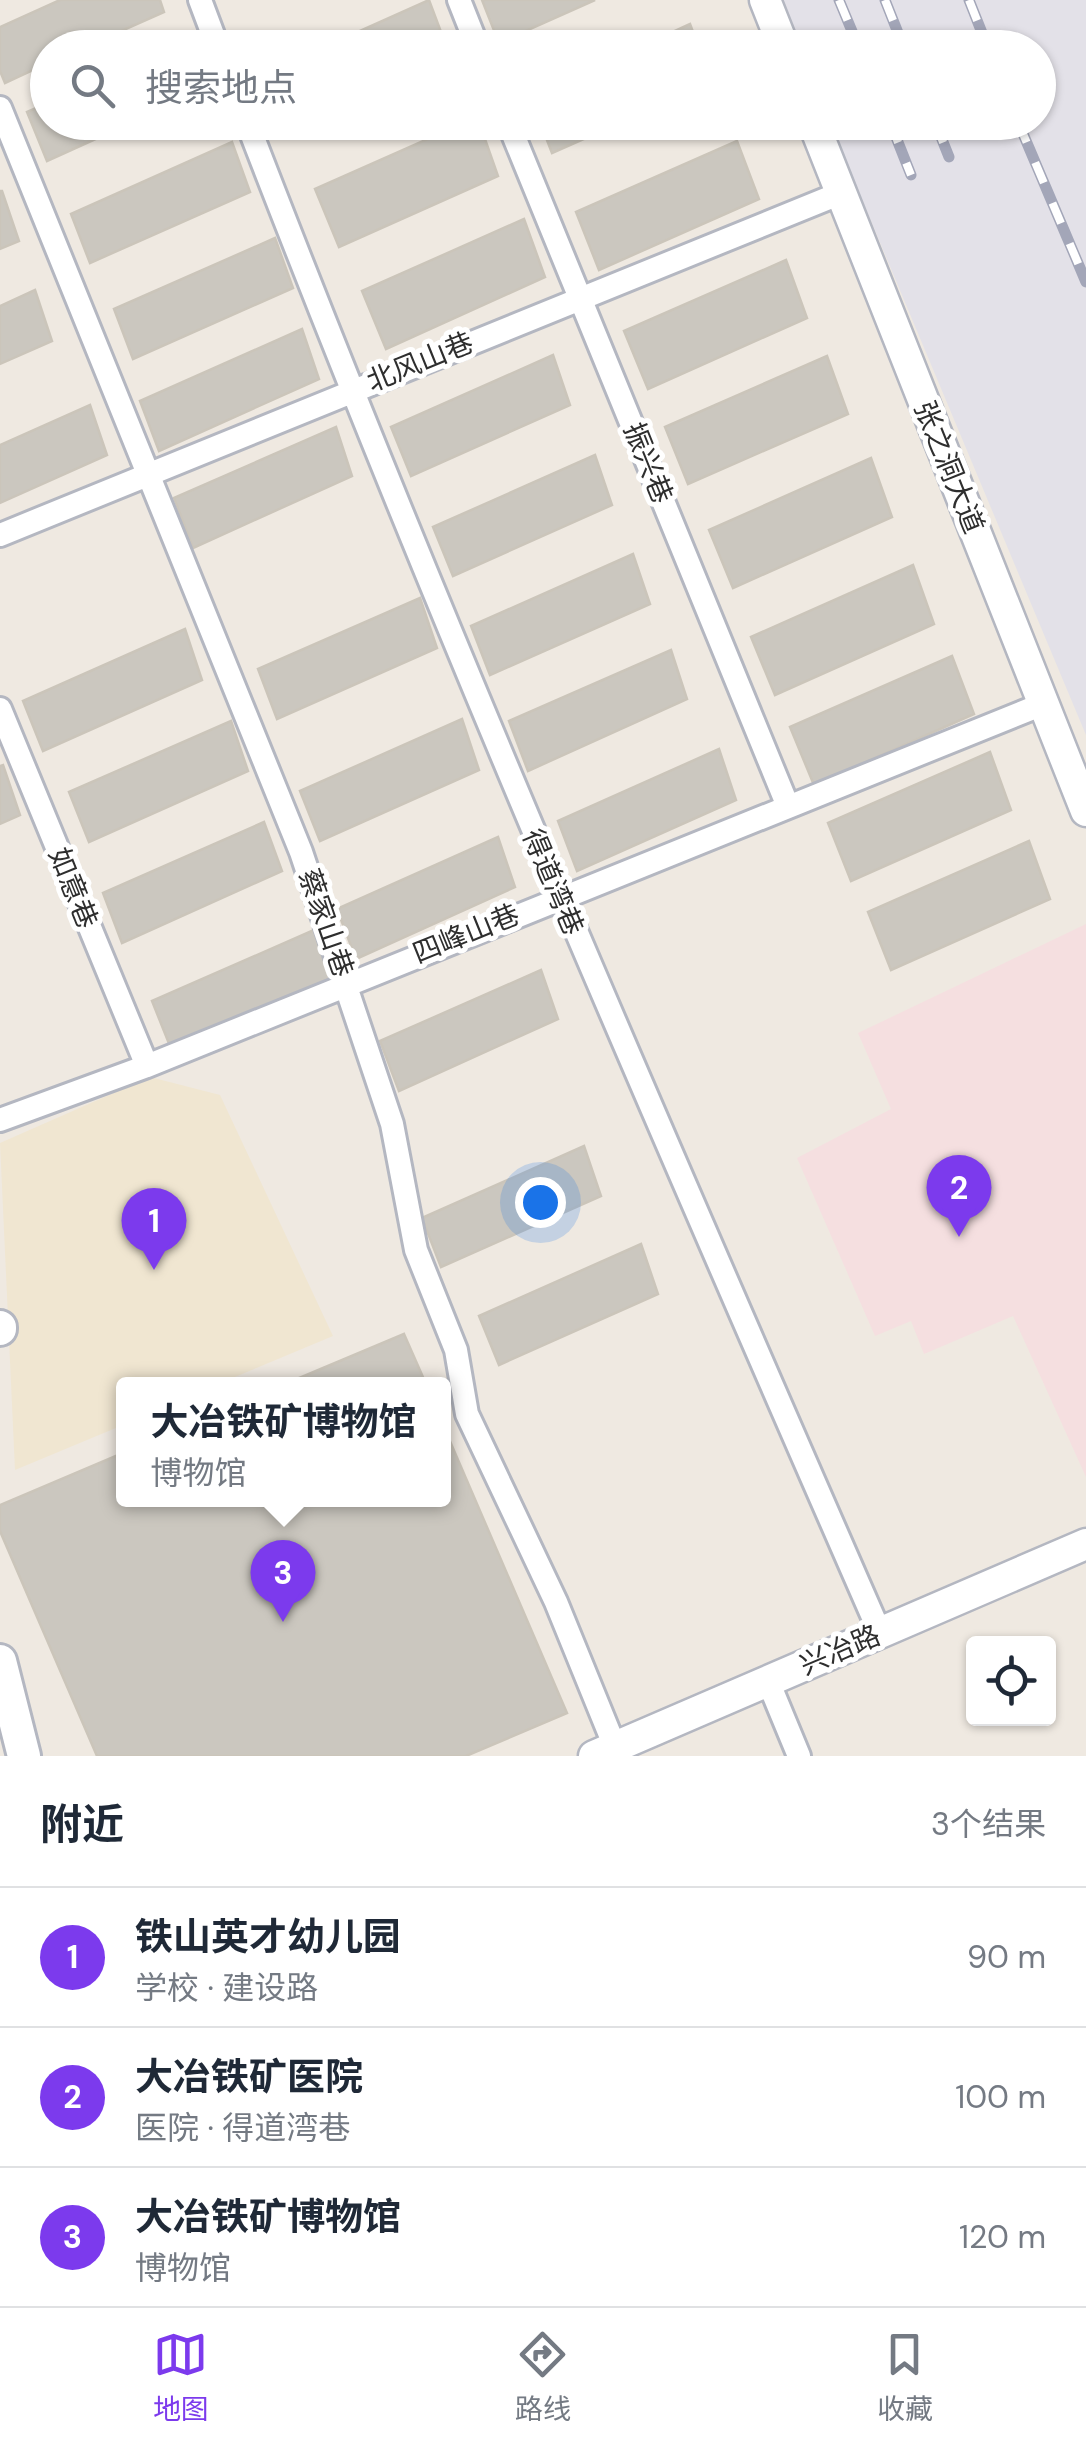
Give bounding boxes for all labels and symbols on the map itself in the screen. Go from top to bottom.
street label: 北风山巷 [361,324,479,400]
street label: 张之洞大道 [906,395,992,539]
street label: 振兴巷 [615,417,681,509]
street label: 得道湾巷 [514,823,592,941]
street label: 如意巷 [40,842,106,934]
street label: 蔡家山巷 [290,864,362,982]
street label: 四峰山巷 [407,896,525,972]
pin: 2 [926,1154,992,1237]
your location [515,1177,566,1228]
pin: 1 [122,1188,186,1270]
pin: 3 [250,1540,316,1622]
street label: 兴冶路 [794,1617,886,1683]

